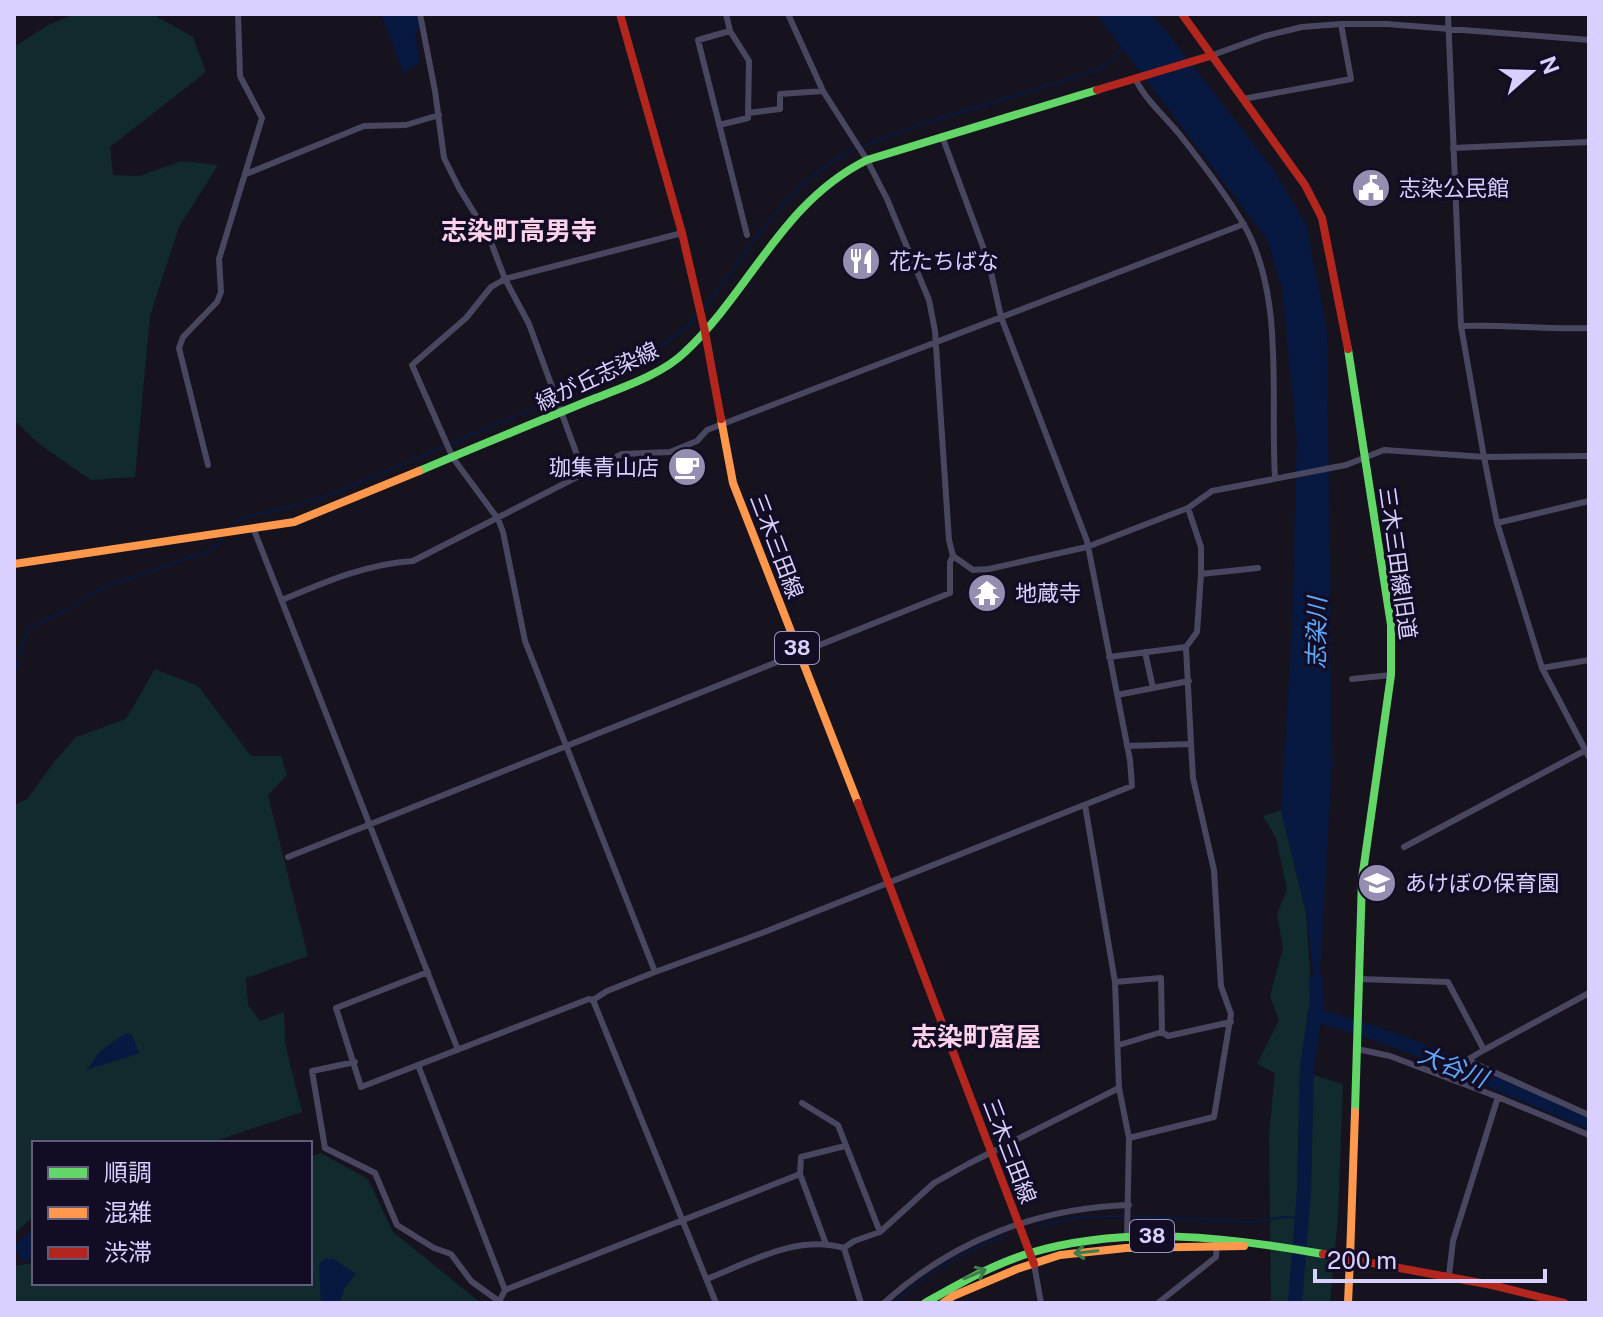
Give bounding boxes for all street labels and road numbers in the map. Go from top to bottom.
street label: 緑が丘志染線 [532,336,662,416]
street label: 三木三田線旧道 [1374,485,1422,641]
street label: 三木三田線 [745,490,809,602]
road number: 38 [775,632,819,664]
street label: 三木三田線 [978,1095,1042,1207]
road number: 38 [1130,1220,1174,1252]

